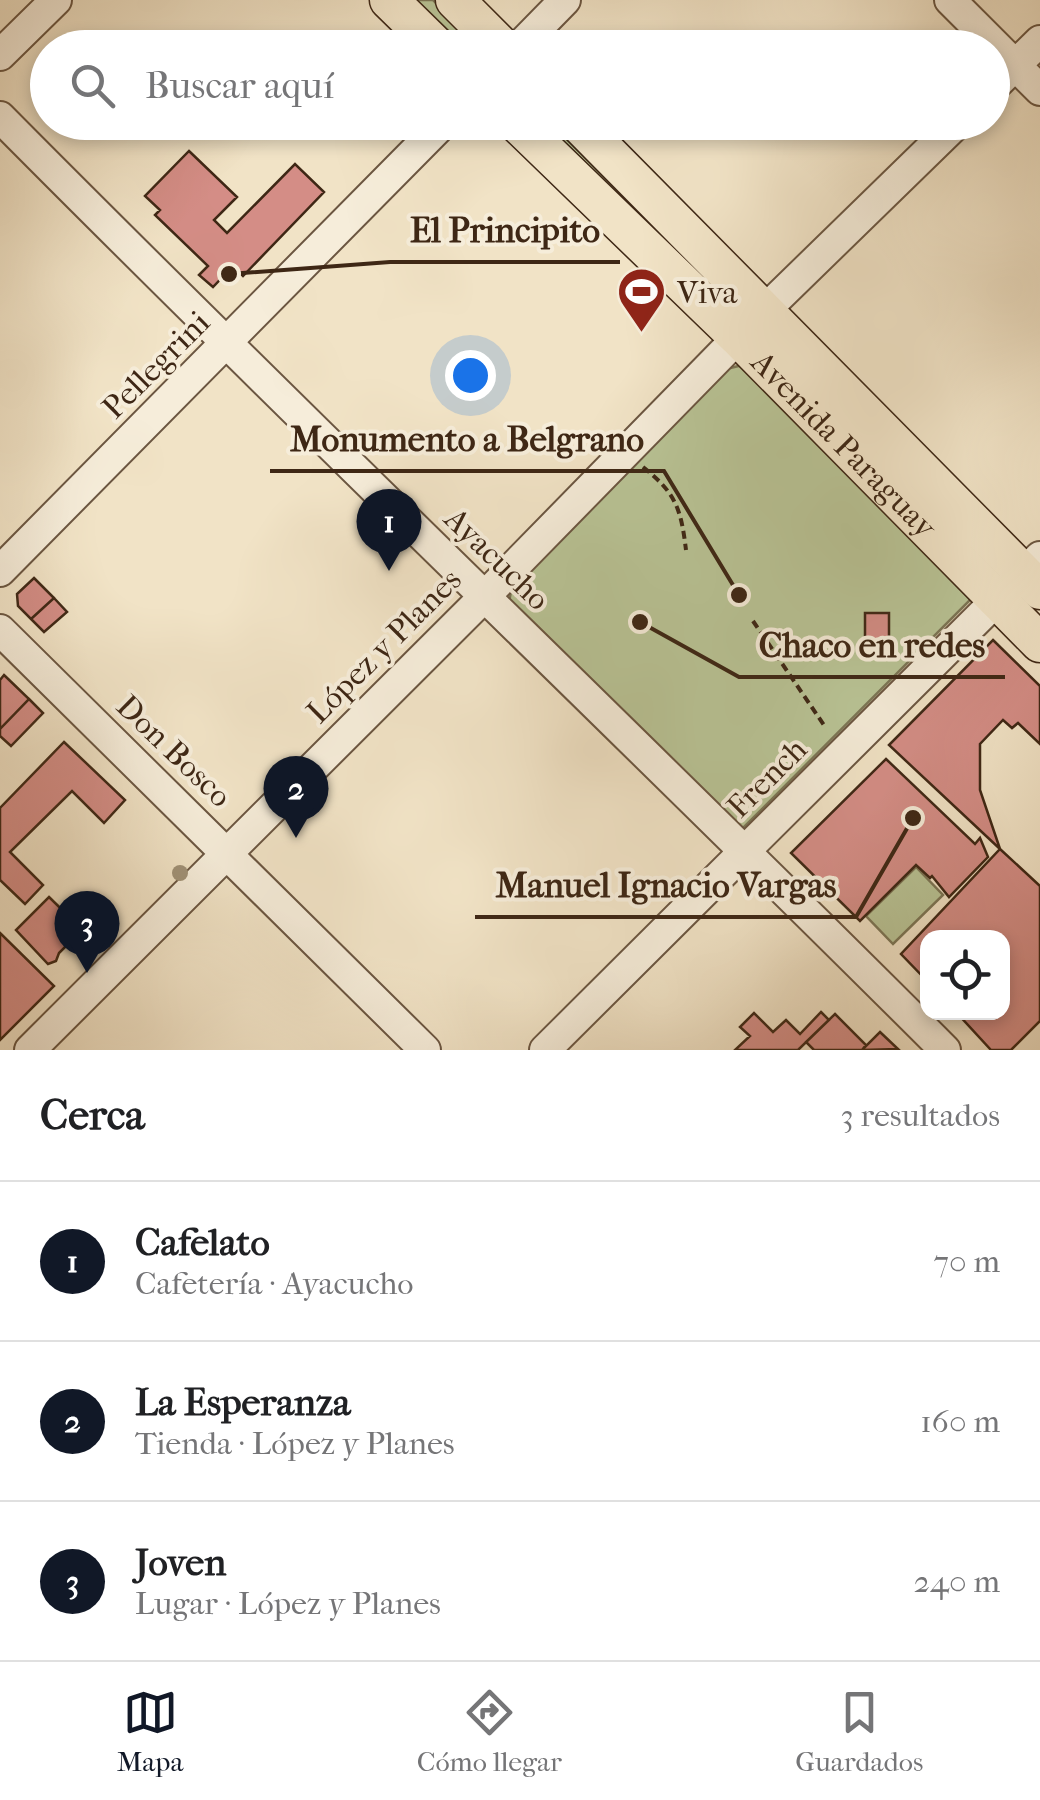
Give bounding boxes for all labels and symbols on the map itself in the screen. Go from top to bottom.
callout: El Principito [390,197,620,262]
text: El Principito [410,210,600,251]
sports icon: Viva [616,266,668,334]
place label: Viva [676,274,738,311]
street label: Pellegrini [95,303,218,426]
street label: Avenida Paraguay [743,342,945,546]
your location [445,350,496,401]
callout: Monumento a Belgrano [270,406,664,471]
text: Monumento a Belgrano [290,419,644,460]
pin: 1 [356,488,422,571]
street label: Ayacucho [436,499,557,618]
street label: López y Planes [299,561,469,731]
callout: Chaco en redes [739,612,1005,677]
text: Chaco en redes [759,625,985,666]
street label: Don Bosco [109,687,239,815]
street label: French [720,731,814,825]
pin: 2 [264,756,328,838]
callout: Manuel Ignacio Vargas [475,852,856,917]
text: Manuel Ignacio Vargas [495,865,837,906]
pin: 3 [54,890,120,973]

